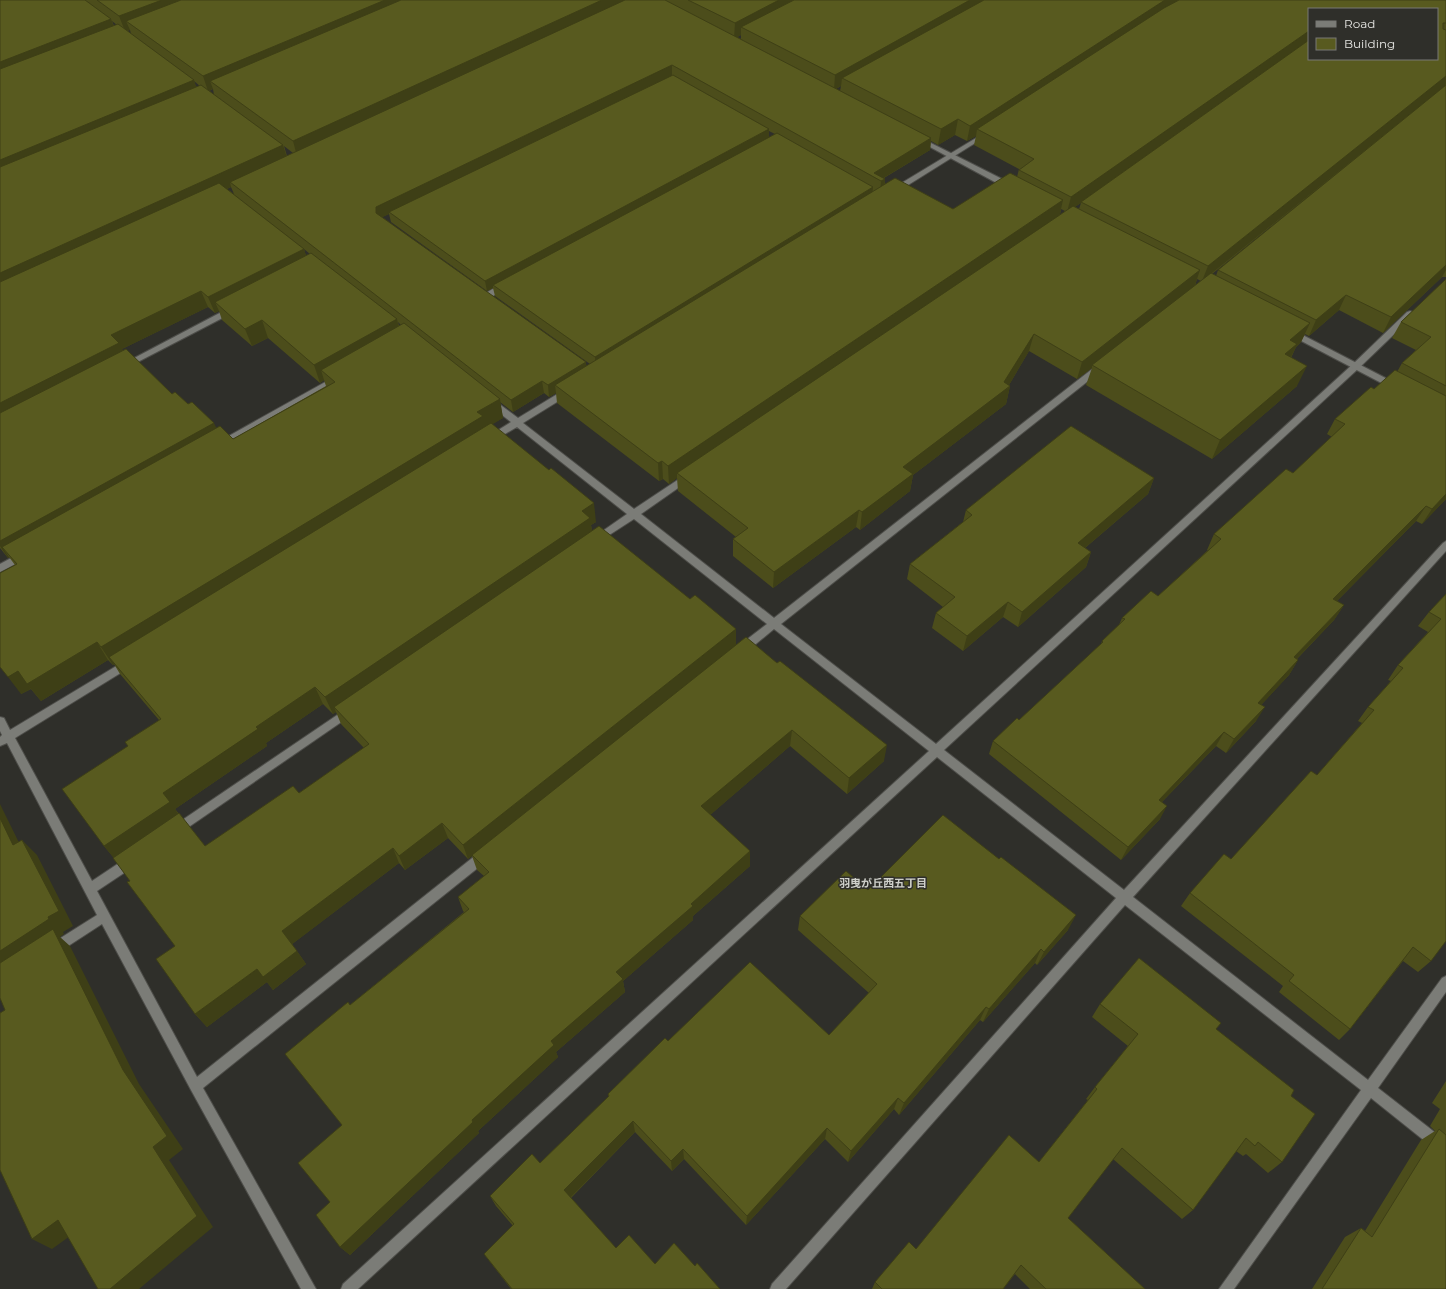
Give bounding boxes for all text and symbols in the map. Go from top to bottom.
legend [1308,8,1438,60]
text: Road [1344,16,1375,31]
text: Building [1344,36,1395,51]
district label: 羽曳が丘西五丁目 [839,876,927,890]

